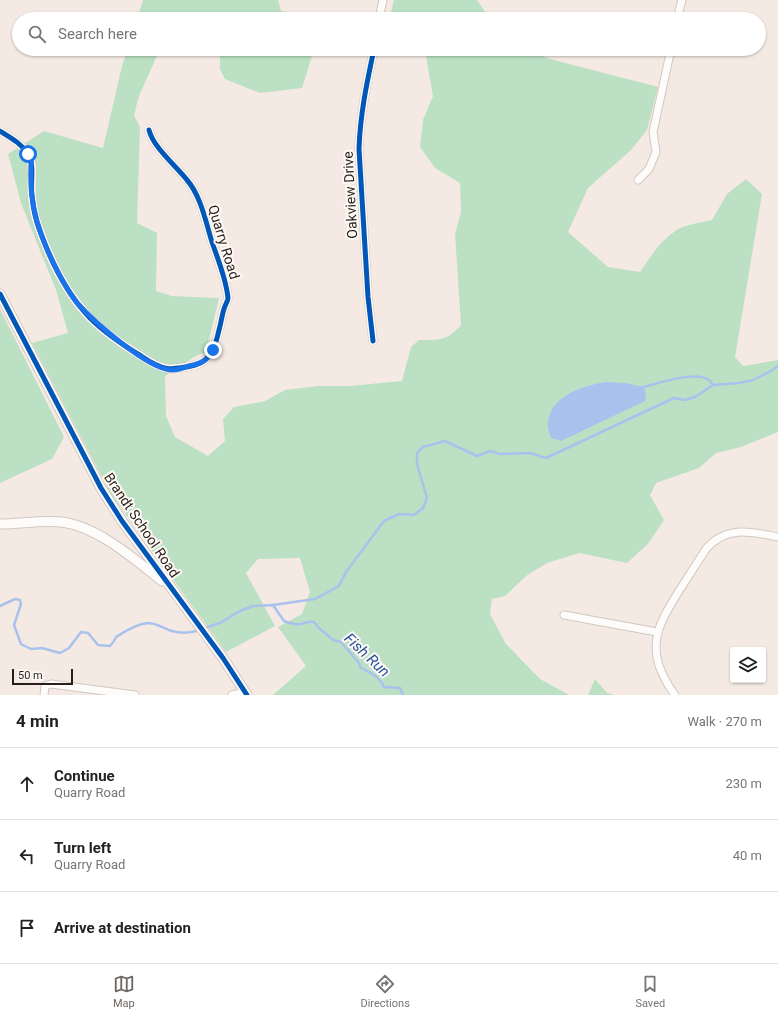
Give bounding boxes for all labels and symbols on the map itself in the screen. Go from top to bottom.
route start [19,145,37,163]
street label: Oakview Drive [340,151,360,239]
street label: Quarry Road [205,203,243,281]
route end [204,341,222,359]
street label: Brandt School Road [101,470,183,580]
water label: Fish Run [340,629,394,681]
scale bar [12,667,73,686]

